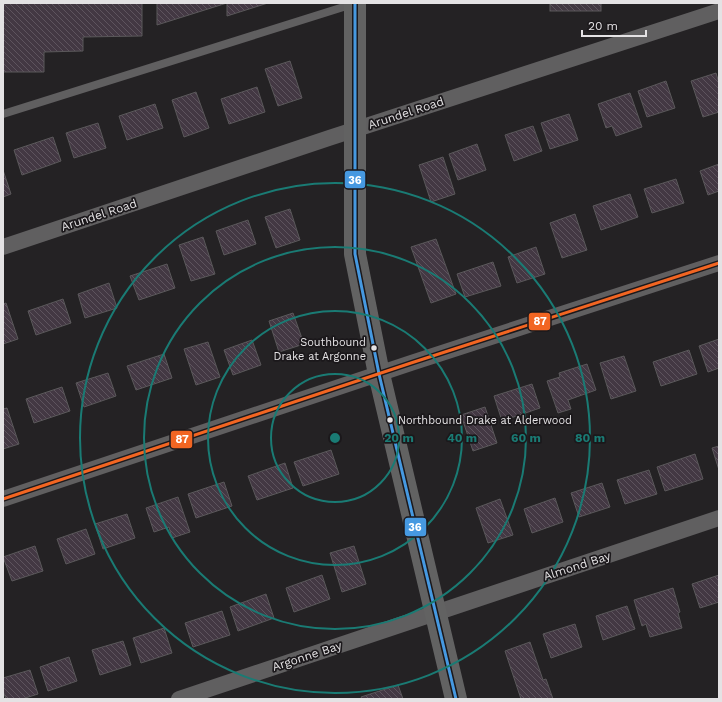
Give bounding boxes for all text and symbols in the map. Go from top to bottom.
scale bar [582,12,646,38]
text: 20 m [588,19,618,33]
street label: Arundel Road [366,94,446,132]
line badge: 36 [344,170,366,189]
text: 36 [348,174,362,187]
street label: Arundel Road [59,196,139,234]
line badge: 87 [528,312,551,331]
text: 87 [533,315,547,328]
place label: Southbound Drake at Argonne [274,336,366,363]
marker: Southbound Drake at Argonne [369,343,379,353]
place label: Northbound Drake at Alderwood [398,414,572,427]
marker: Northbound Drake at Alderwood [385,415,395,425]
line badge: 87 [170,430,193,449]
centre of rings [328,431,342,445]
text: 20 m [384,431,414,445]
text: 40 m [447,431,477,445]
text: 60 m [511,431,541,445]
text: 80 m [575,431,605,445]
text: 87 [175,433,189,446]
line badge: 36 [404,517,427,537]
text: 36 [408,521,422,534]
street label: Almond Bay [542,548,613,583]
street label: Argonne Bay [270,638,344,674]

